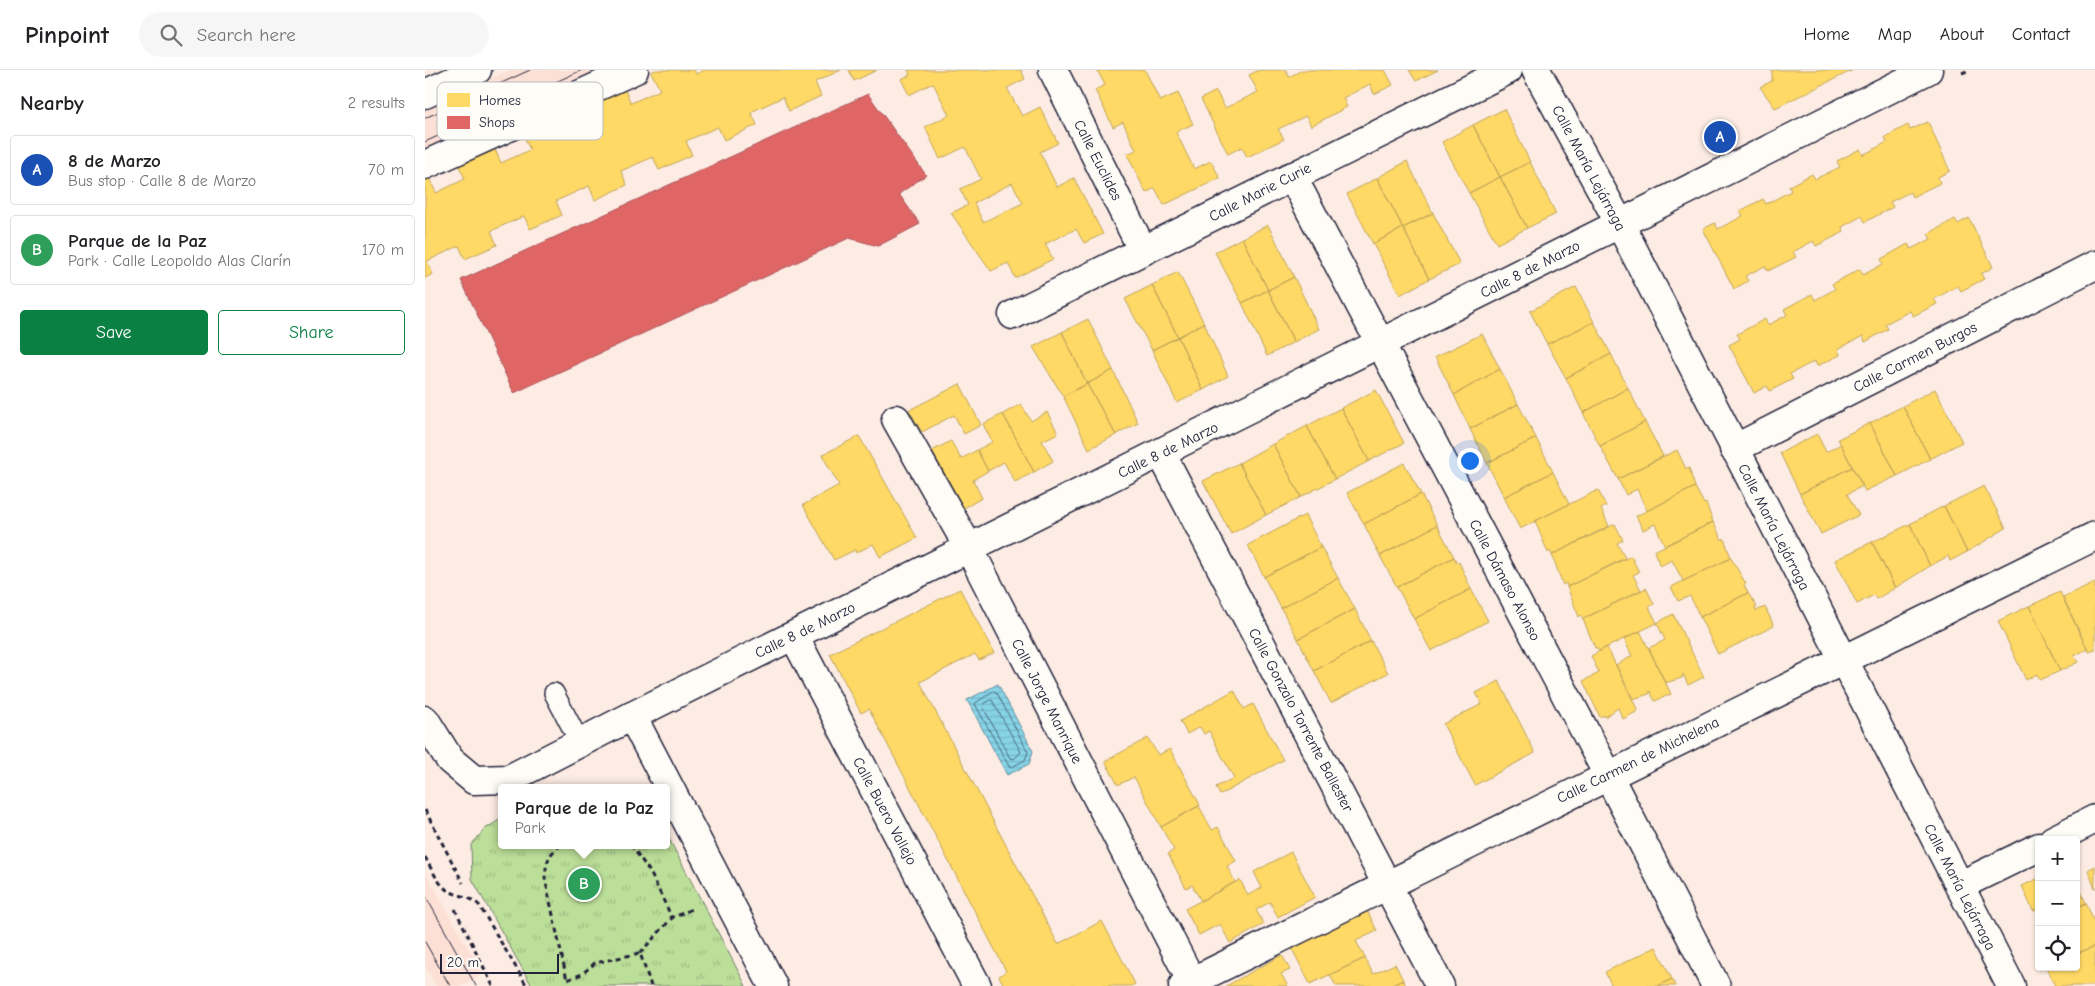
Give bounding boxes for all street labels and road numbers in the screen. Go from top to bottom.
street label: Calle María Lejárraga [1548,102,1630,234]
street label: Calle Euclides [1070,117,1126,203]
street label: Calle Marie Curie [1206,158,1314,225]
street label: Calle 8 de Marzo [1477,236,1583,302]
street label: Calle Carmen Burgos [1850,318,1980,396]
street label: Calle 8 de Marzo [1115,418,1221,482]
street label: Calle María Lejárraga [1734,461,1814,593]
street label: Calle Dámaso Alonso [1465,516,1545,644]
street label: Calle 8 de Marzo [752,598,858,662]
street label: Calle Gonzalo Torrente Ballester [1245,625,1357,815]
street label: Calle Jorge Manrique [1008,636,1086,767]
street label: Calle Carmen de Michelena [1554,713,1722,807]
street label: Calle Buero Vallejo [849,754,921,868]
street label: Calle María Lejárraga [1920,821,2000,953]

